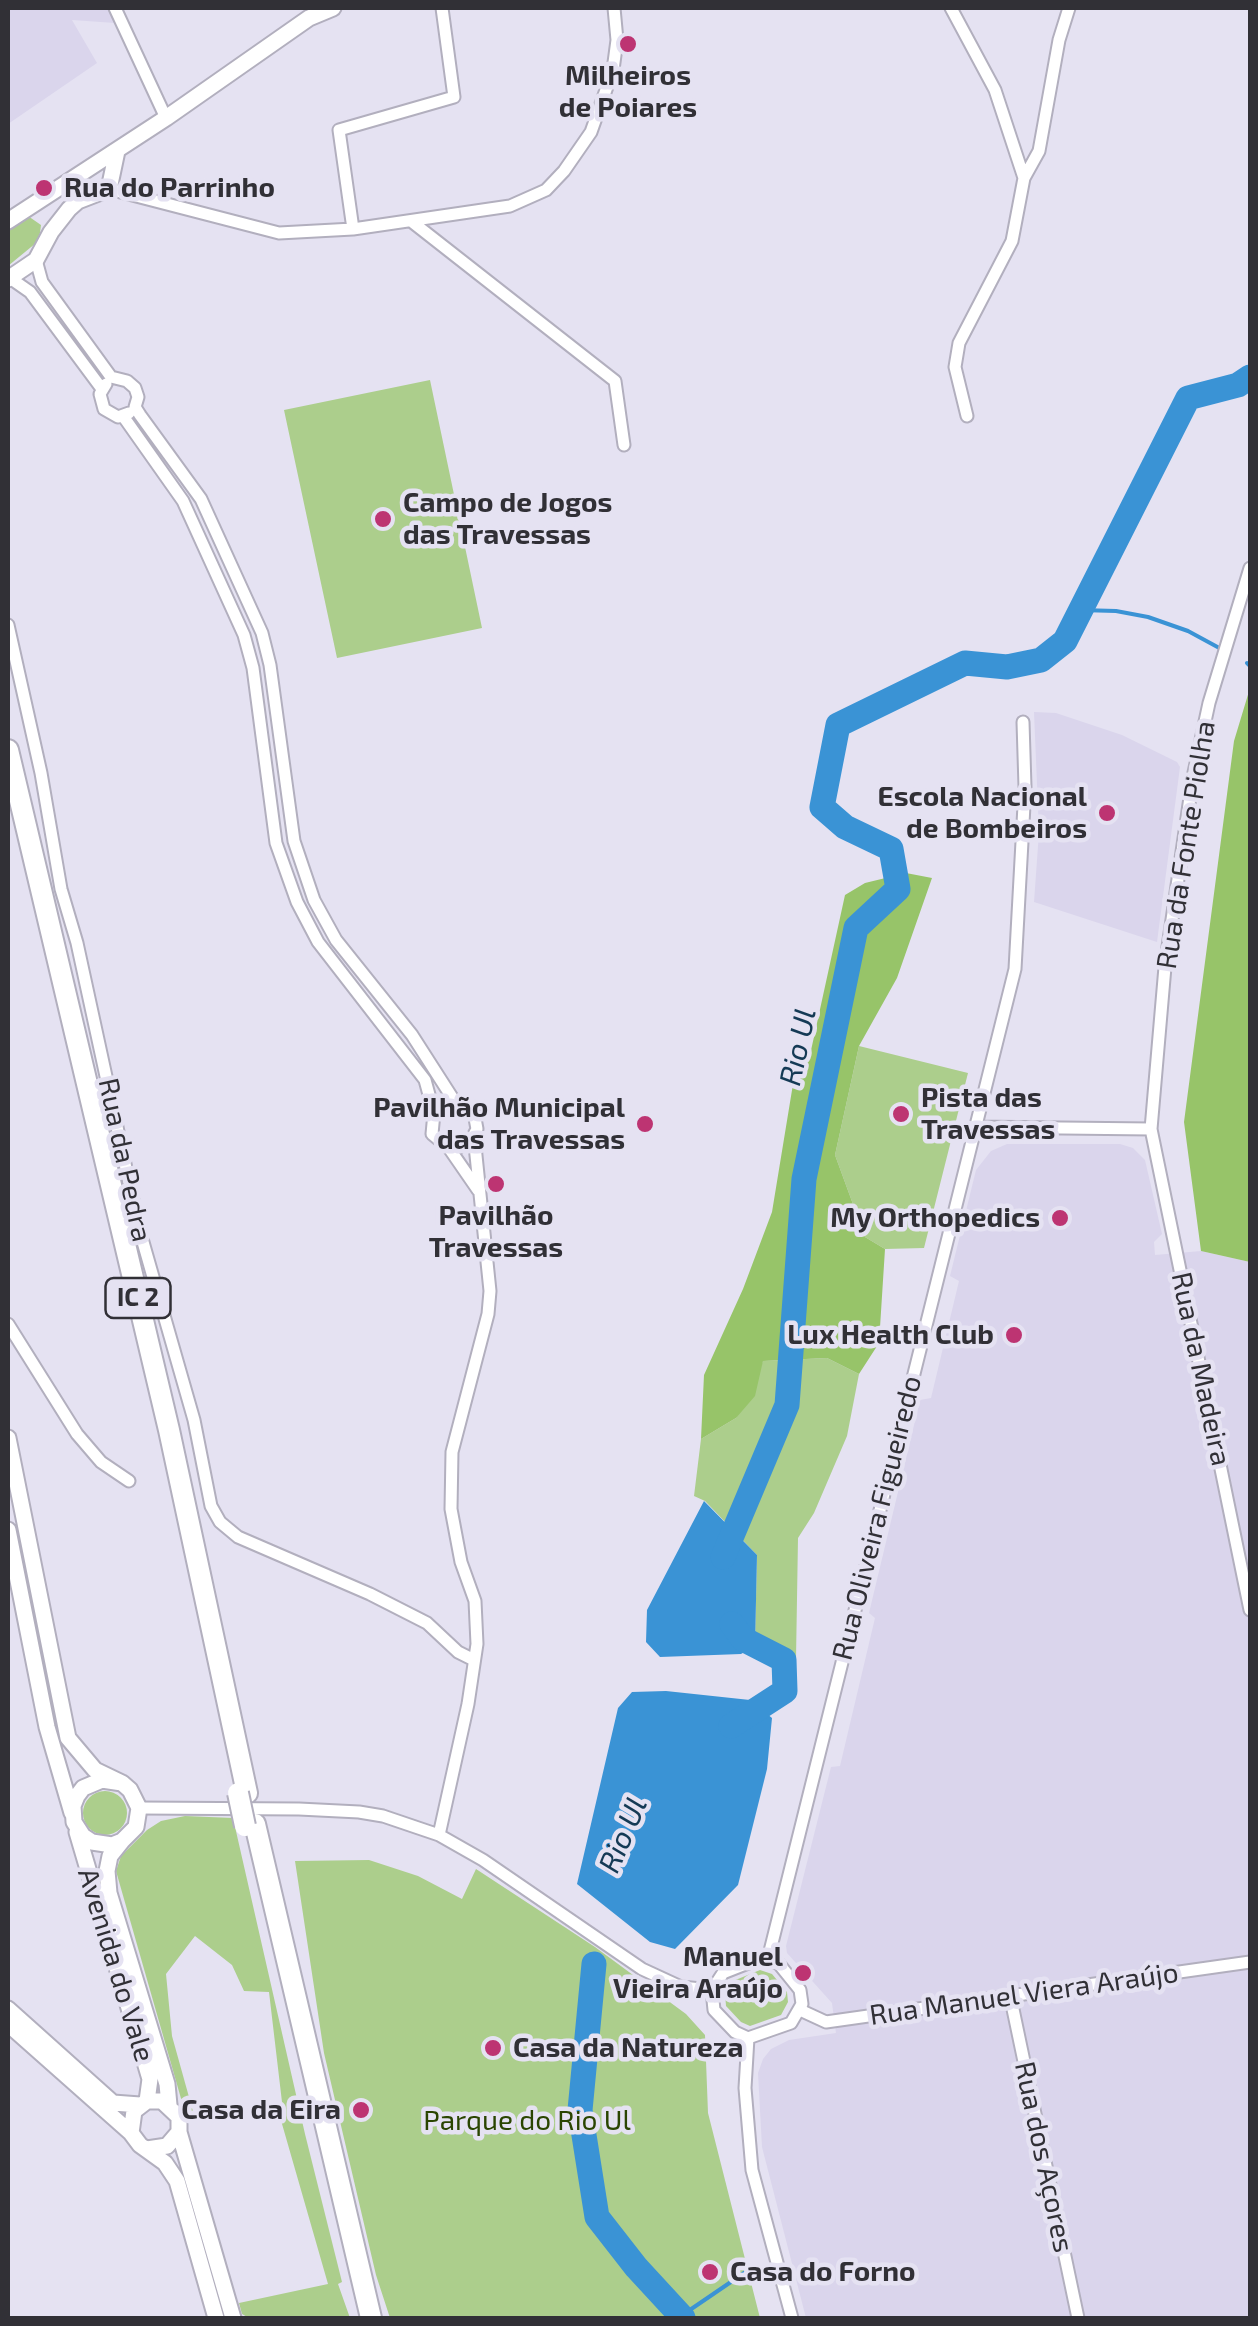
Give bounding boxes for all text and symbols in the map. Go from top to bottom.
marker: Milheiros de Poiares [617,33,639,55]
place label: Milheiros de Poiares [559,59,697,125]
place label: Rua do Parrinho [64,171,275,205]
marker: Rua do Parrinho [33,177,55,199]
place label: Campo de Jogos das Travessas [403,486,612,552]
marker: Campo de Jogos das Travessas [372,508,394,530]
street label: Rua da Fonte Piolha [1150,719,1222,971]
place label: Escola Nacional de Bombeiros [878,780,1087,846]
marker: Escola Nacional de Bombeiros [1096,802,1118,824]
water label: Rio Ul [772,1005,824,1089]
street label: Rua da Pedra [91,1075,159,1245]
place label: Pista das Travessas [921,1081,1055,1147]
place label: Pavilhão Municipal das Travessas [373,1091,625,1157]
marker: Pista das Travessas [890,1103,912,1125]
marker: Pavilhão Municipal das Travessas [634,1113,656,1135]
marker: Pavilhão Travessas [485,1173,507,1195]
place label: Pavilhão Travessas [429,1199,563,1265]
place label: My Orthopedics [830,1201,1040,1235]
marker: My Orthopedics [1049,1207,1071,1229]
street label: Rua da Madeira [1164,1269,1238,1469]
road number: IC 2 [106,1278,170,1318]
place label: Lux Health Club [787,1318,994,1352]
marker: Lux Health Club [1003,1324,1025,1346]
street label: Rua Oliveira Figueiredo [825,1372,929,1664]
water label: Rio Ul [591,1792,655,1878]
street label: Avenida do Vale [71,1864,161,2066]
place label: Manuel Vieira Araújo [613,1940,783,2006]
street label: Rua Manuel Viera Araújo [867,1956,1181,2032]
marker: Manuel Vieira Araújo [792,1962,814,1984]
place label: Casa da Natureza [513,2031,743,2065]
marker: Casa da Natureza [482,2037,504,2059]
street label: Rua dos Açores [1007,2059,1081,2255]
place label: Casa da Eira [181,2093,341,2127]
marker: Casa da Eira [350,2099,372,2121]
park label: Parque do Rio Ul [423,2104,631,2138]
place label: Casa do Forno [730,2255,916,2289]
marker: Casa do Forno [699,2261,721,2283]

